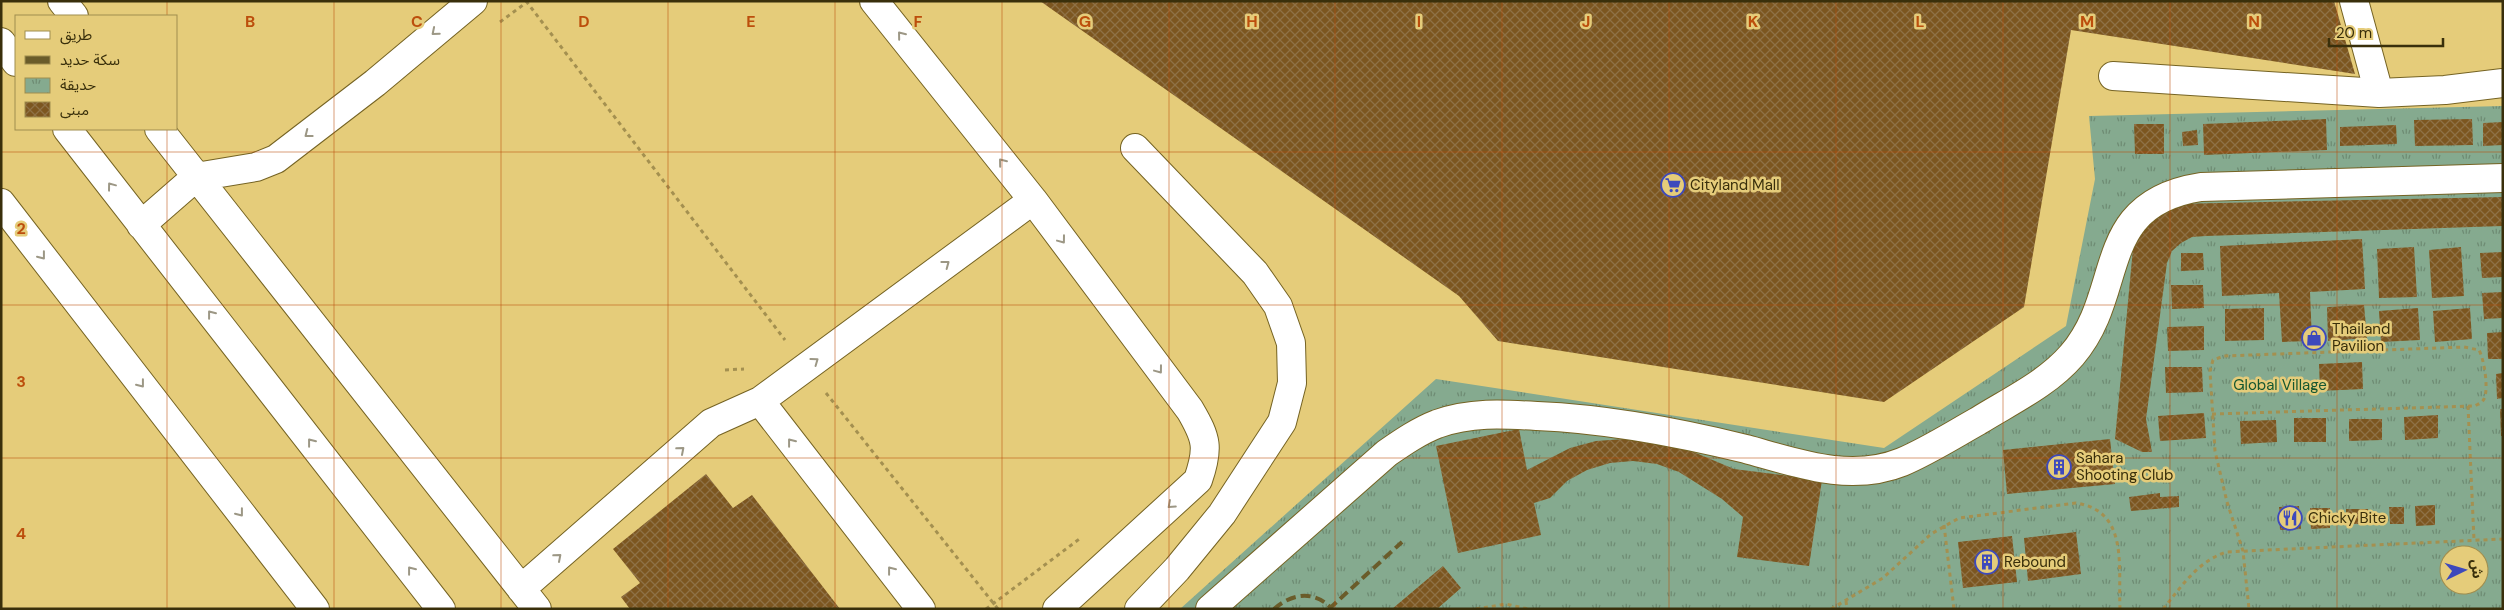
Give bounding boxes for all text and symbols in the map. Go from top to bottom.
text: B [245,11,255,32]
text: C [411,11,423,32]
text: D [578,11,590,32]
text: E [746,11,756,32]
text: F [914,11,923,32]
text: G [1079,11,1091,32]
text: H [1246,11,1258,32]
text: I [1417,11,1421,32]
text: J [1582,11,1590,32]
text: K [1748,11,1759,32]
text: L [1916,11,1925,32]
text: M [2080,11,2094,32]
text: N [2248,11,2260,32]
legend [15,15,178,130]
scale bar [2329,15,2443,47]
text: 20 m [2336,23,2372,43]
text: طريق [60,25,92,45]
one-way arrow [431,26,440,35]
one-way arrow [899,32,907,41]
text: سكة حديد [60,50,120,70]
text: حديقة [60,75,96,95]
text: مبنى [60,100,89,120]
one-way arrow [304,128,314,137]
one-way arrow [1000,159,1008,168]
supermarket icon: Cityland Mall [1660,172,1686,198]
place label: Cityland Mall [1690,175,1780,195]
one-way arrow [108,182,117,192]
text: 2 [16,218,26,239]
one-way arrow [1056,234,1064,243]
one-way arrow [36,250,44,259]
one-way arrow [940,262,949,270]
one-way arrow [207,311,216,320]
place label: Thailand Pavilion [2332,319,2390,356]
shop icon: Thailand Pavilion [2301,325,2327,351]
one-way arrow [809,358,819,367]
one-way arrow [1153,364,1162,374]
text: 3 [16,371,26,392]
park label: Global Village [2233,375,2327,395]
one-way arrow [135,378,144,388]
one-way arrow [308,439,317,448]
one-way arrow [789,439,797,448]
one-way arrow [675,447,684,456]
place label: Sahara Shooting Club [2076,448,2173,485]
building icon: Sahara Shooting Club [2046,454,2072,480]
one-way arrow [1167,500,1176,509]
restaurant icon: Chicky Bite [2277,505,2303,531]
one-way arrow [235,507,243,516]
place label: Chicky Bite [2308,508,2386,528]
text: 4 [16,523,26,544]
north arrow [2439,545,2489,595]
building icon: Rebound [1974,549,2000,575]
place label: Rebound [2004,552,2066,572]
one-way arrow [553,554,562,563]
text: ش [2467,559,2487,579]
one-way arrow [408,566,417,576]
one-way arrow [889,567,897,576]

